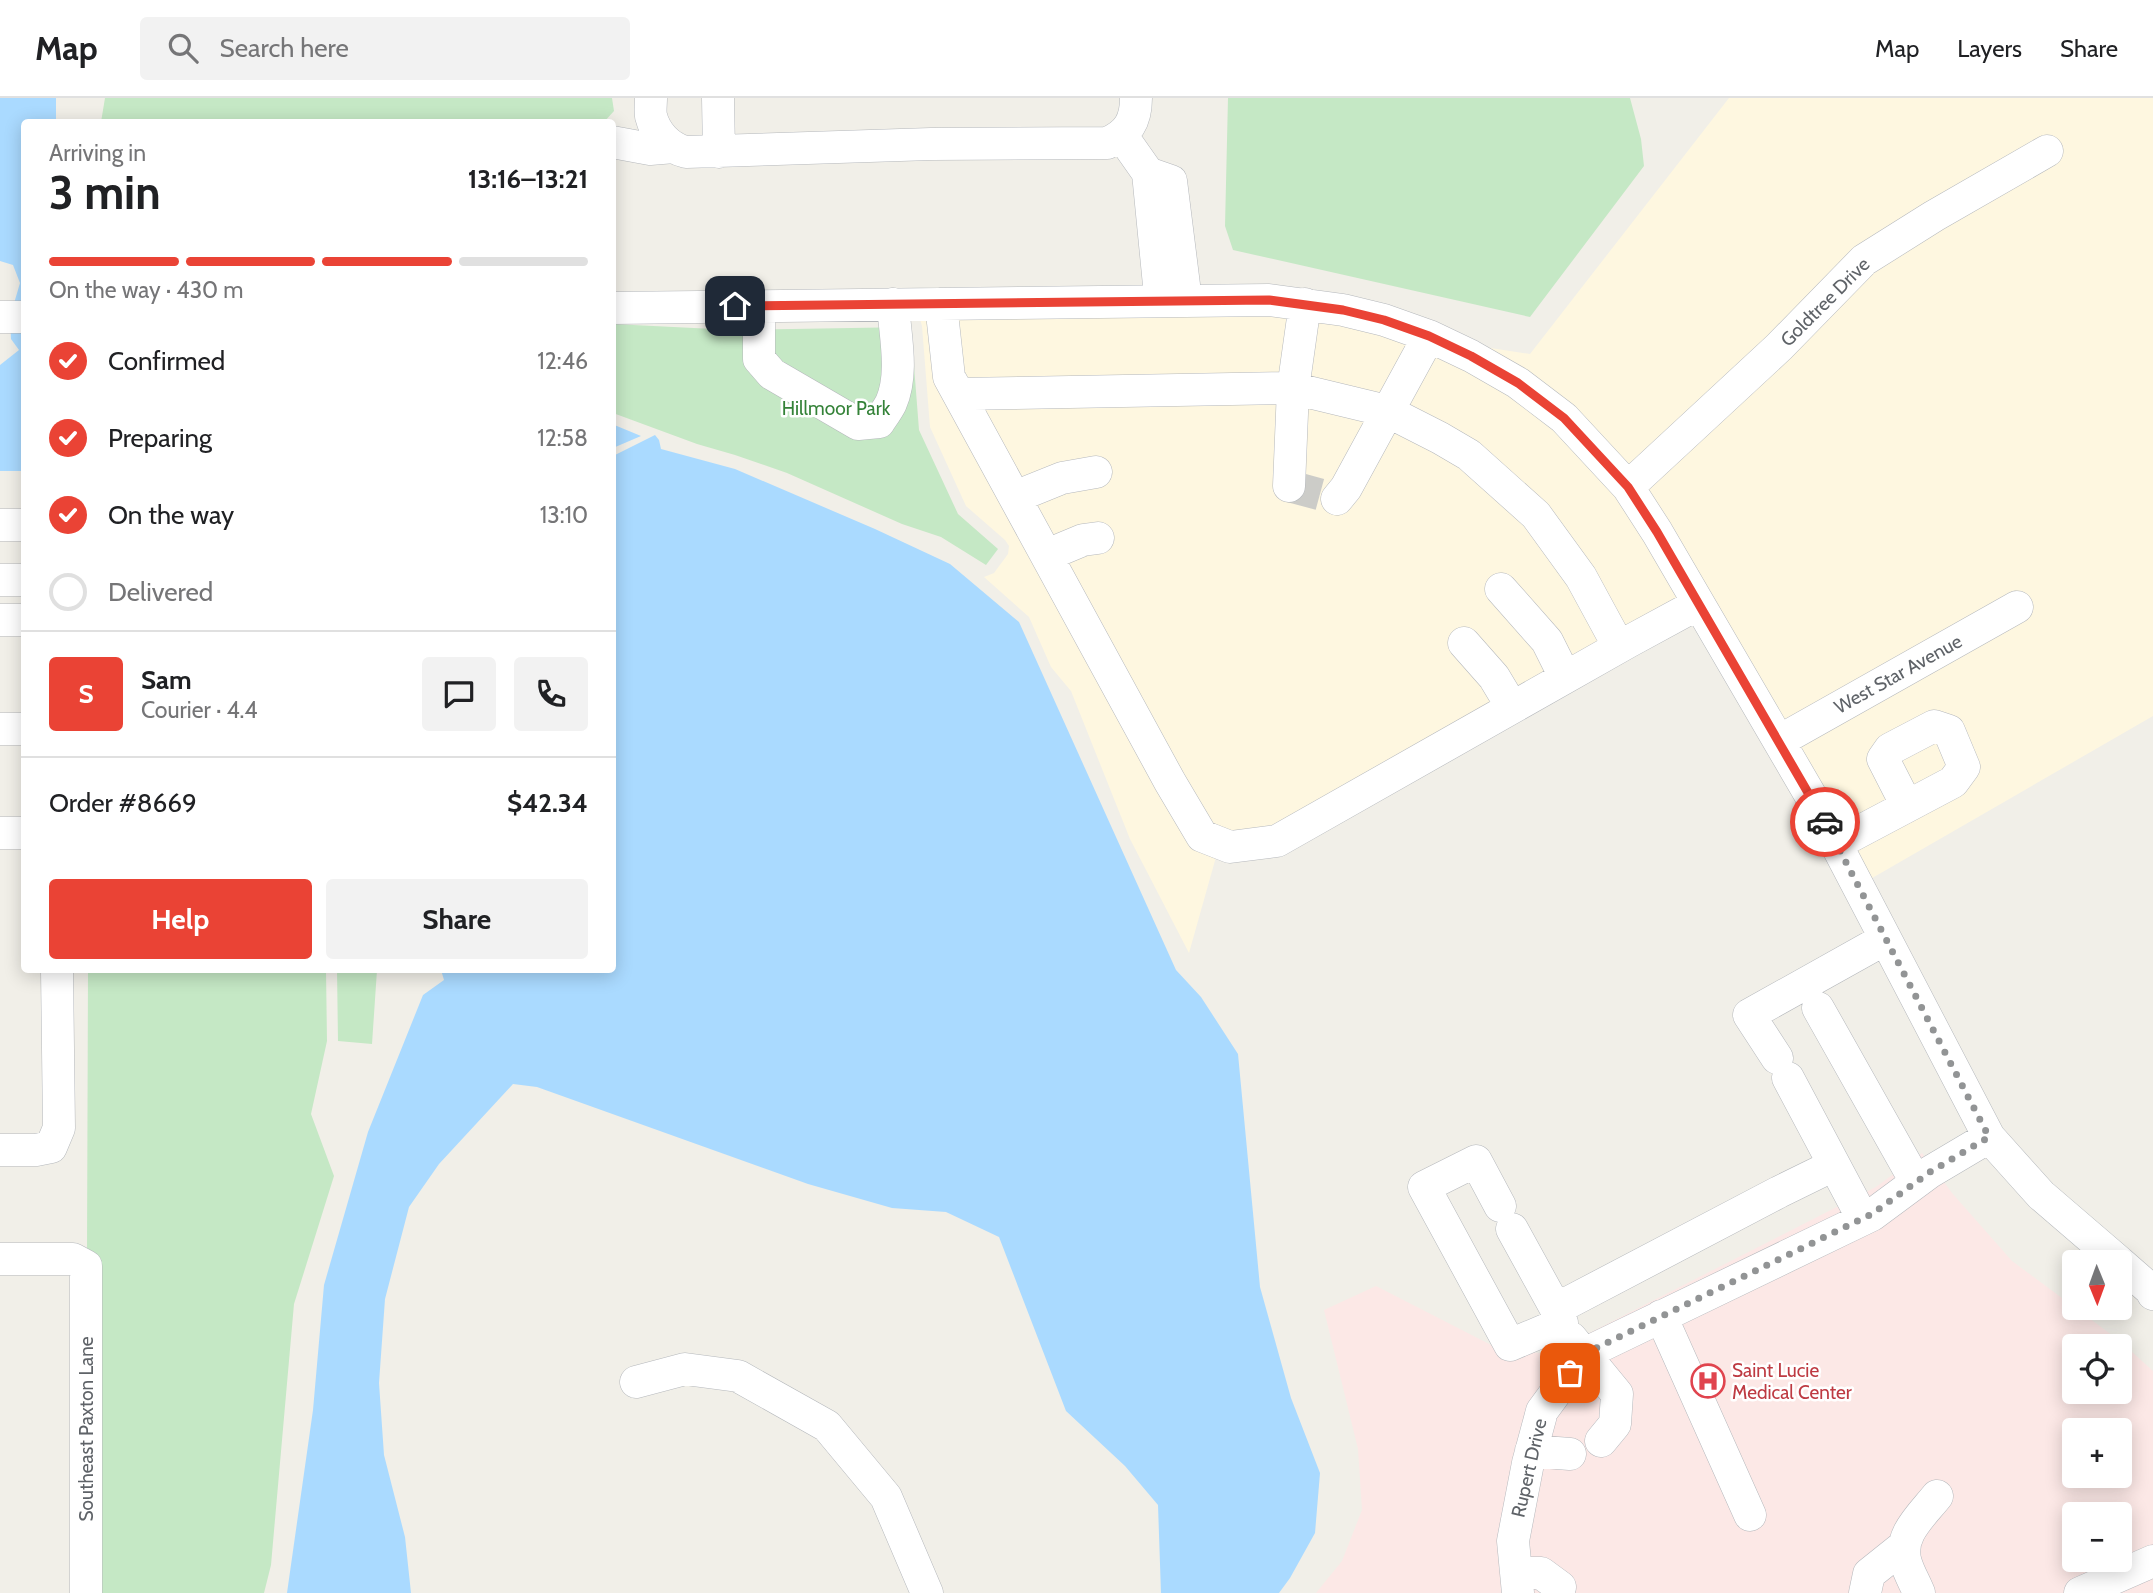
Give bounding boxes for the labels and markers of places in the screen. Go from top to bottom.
pin [705,276,765,336]
pin [1540,1343,1600,1403]
place label: Saint Lucie Medical Center [1732,1359,1852,1404]
hospital icon: Saint Lucie Medical Center [1689,1362,1727,1400]

